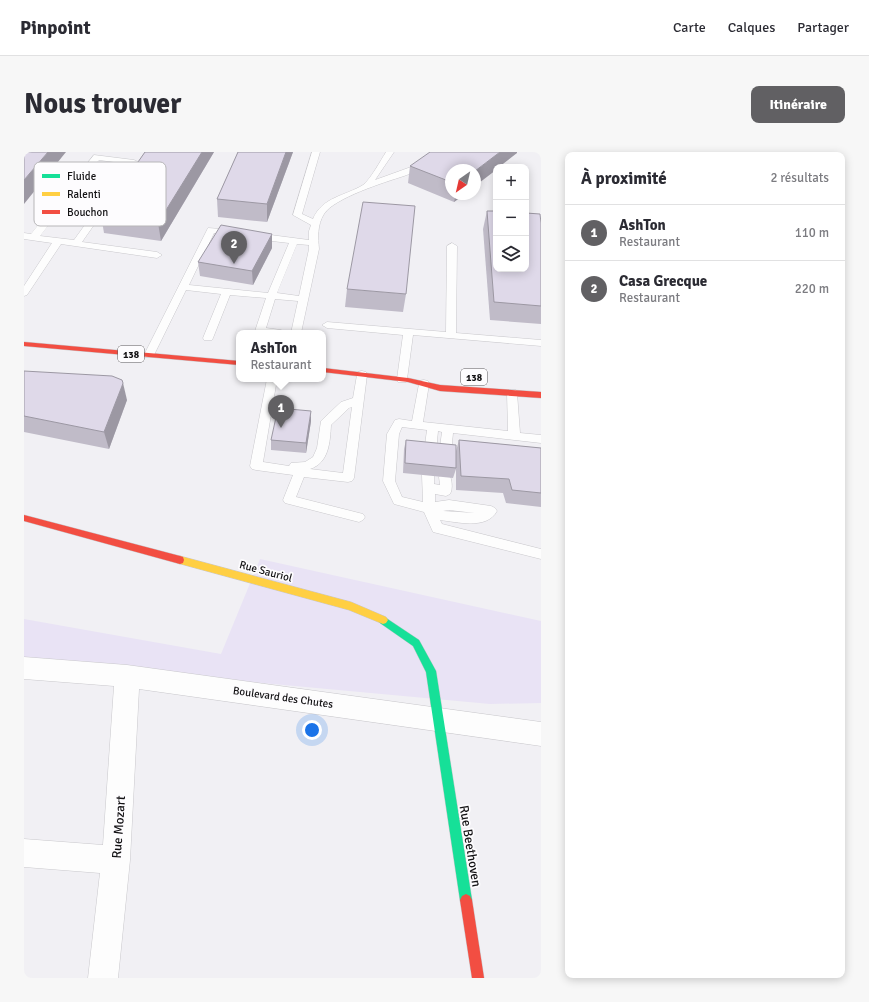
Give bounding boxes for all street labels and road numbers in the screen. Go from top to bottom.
road number: 138 [118,346,144,362]
road number: 138 [461,369,487,385]
street label: Rue Sauriol [238,558,294,585]
street label: Boulevard des Chutes [232,684,334,711]
street label: Rue Mozart [109,795,129,859]
street label: Rue Beethoven [456,804,484,888]

